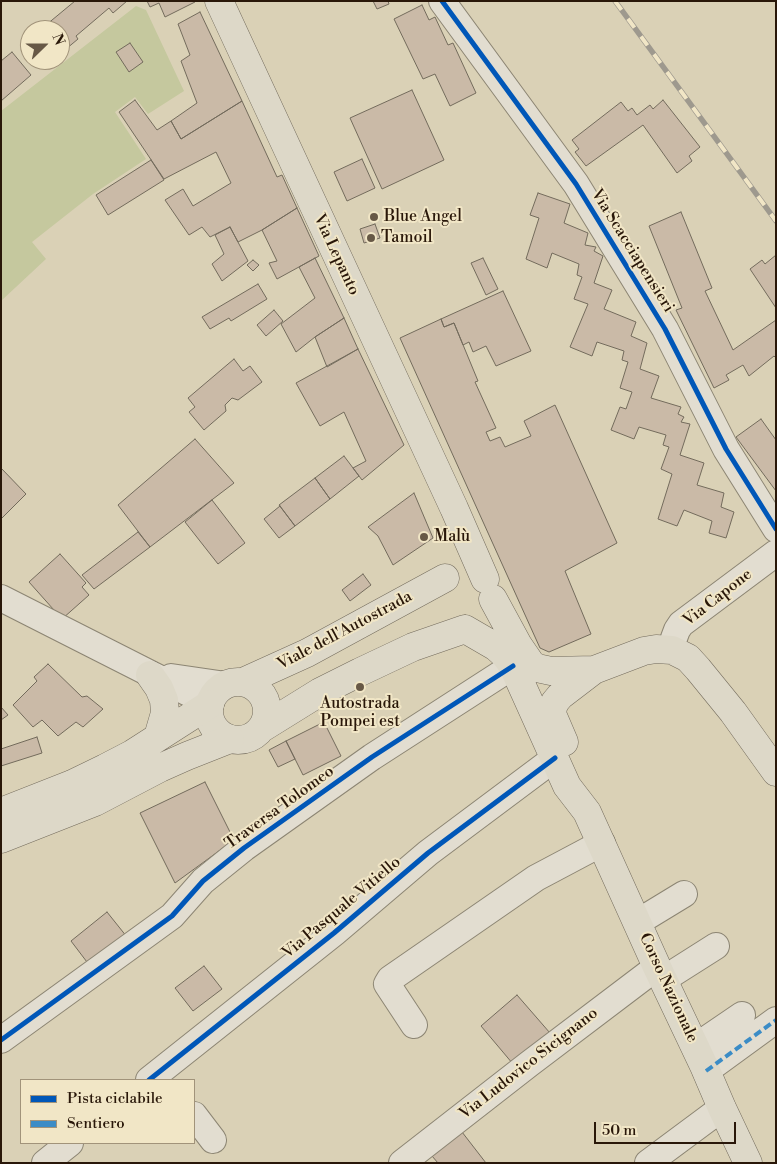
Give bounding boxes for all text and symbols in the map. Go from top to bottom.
north arrow [20,20,70,70]
text: N [48,31,68,48]
street label: Via Scacciapensieri [586,186,678,316]
place label: Blue Angel [384,207,462,227]
street label: Via Lepanto [309,211,363,299]
marker: Blue Angel [368,211,380,223]
place label: Tamoil [381,228,432,248]
marker: Tamoil [365,232,377,244]
place label: Malù [434,527,470,547]
marker: Malù [418,531,430,543]
street label: Via Capone [680,565,756,631]
street label: Viale dell'Autostrada [274,587,416,675]
marker: Autostrada Pompei est [354,681,366,693]
place label: Autostrada Pompei est [320,694,400,732]
street label: Traversa Tolomeo [222,762,338,854]
street label: Via Pasquale Vitiello [279,853,405,963]
street label: Corso Nazionale [634,930,702,1046]
street label: Via Ludovico Sicignano [456,1004,602,1124]
legend [20,1079,195,1144]
text: Pista ciclabile [67,1089,163,1108]
scale bar [597,1112,740,1144]
text: Sentiero [67,1114,125,1133]
text: 50 m [602,1121,636,1140]

